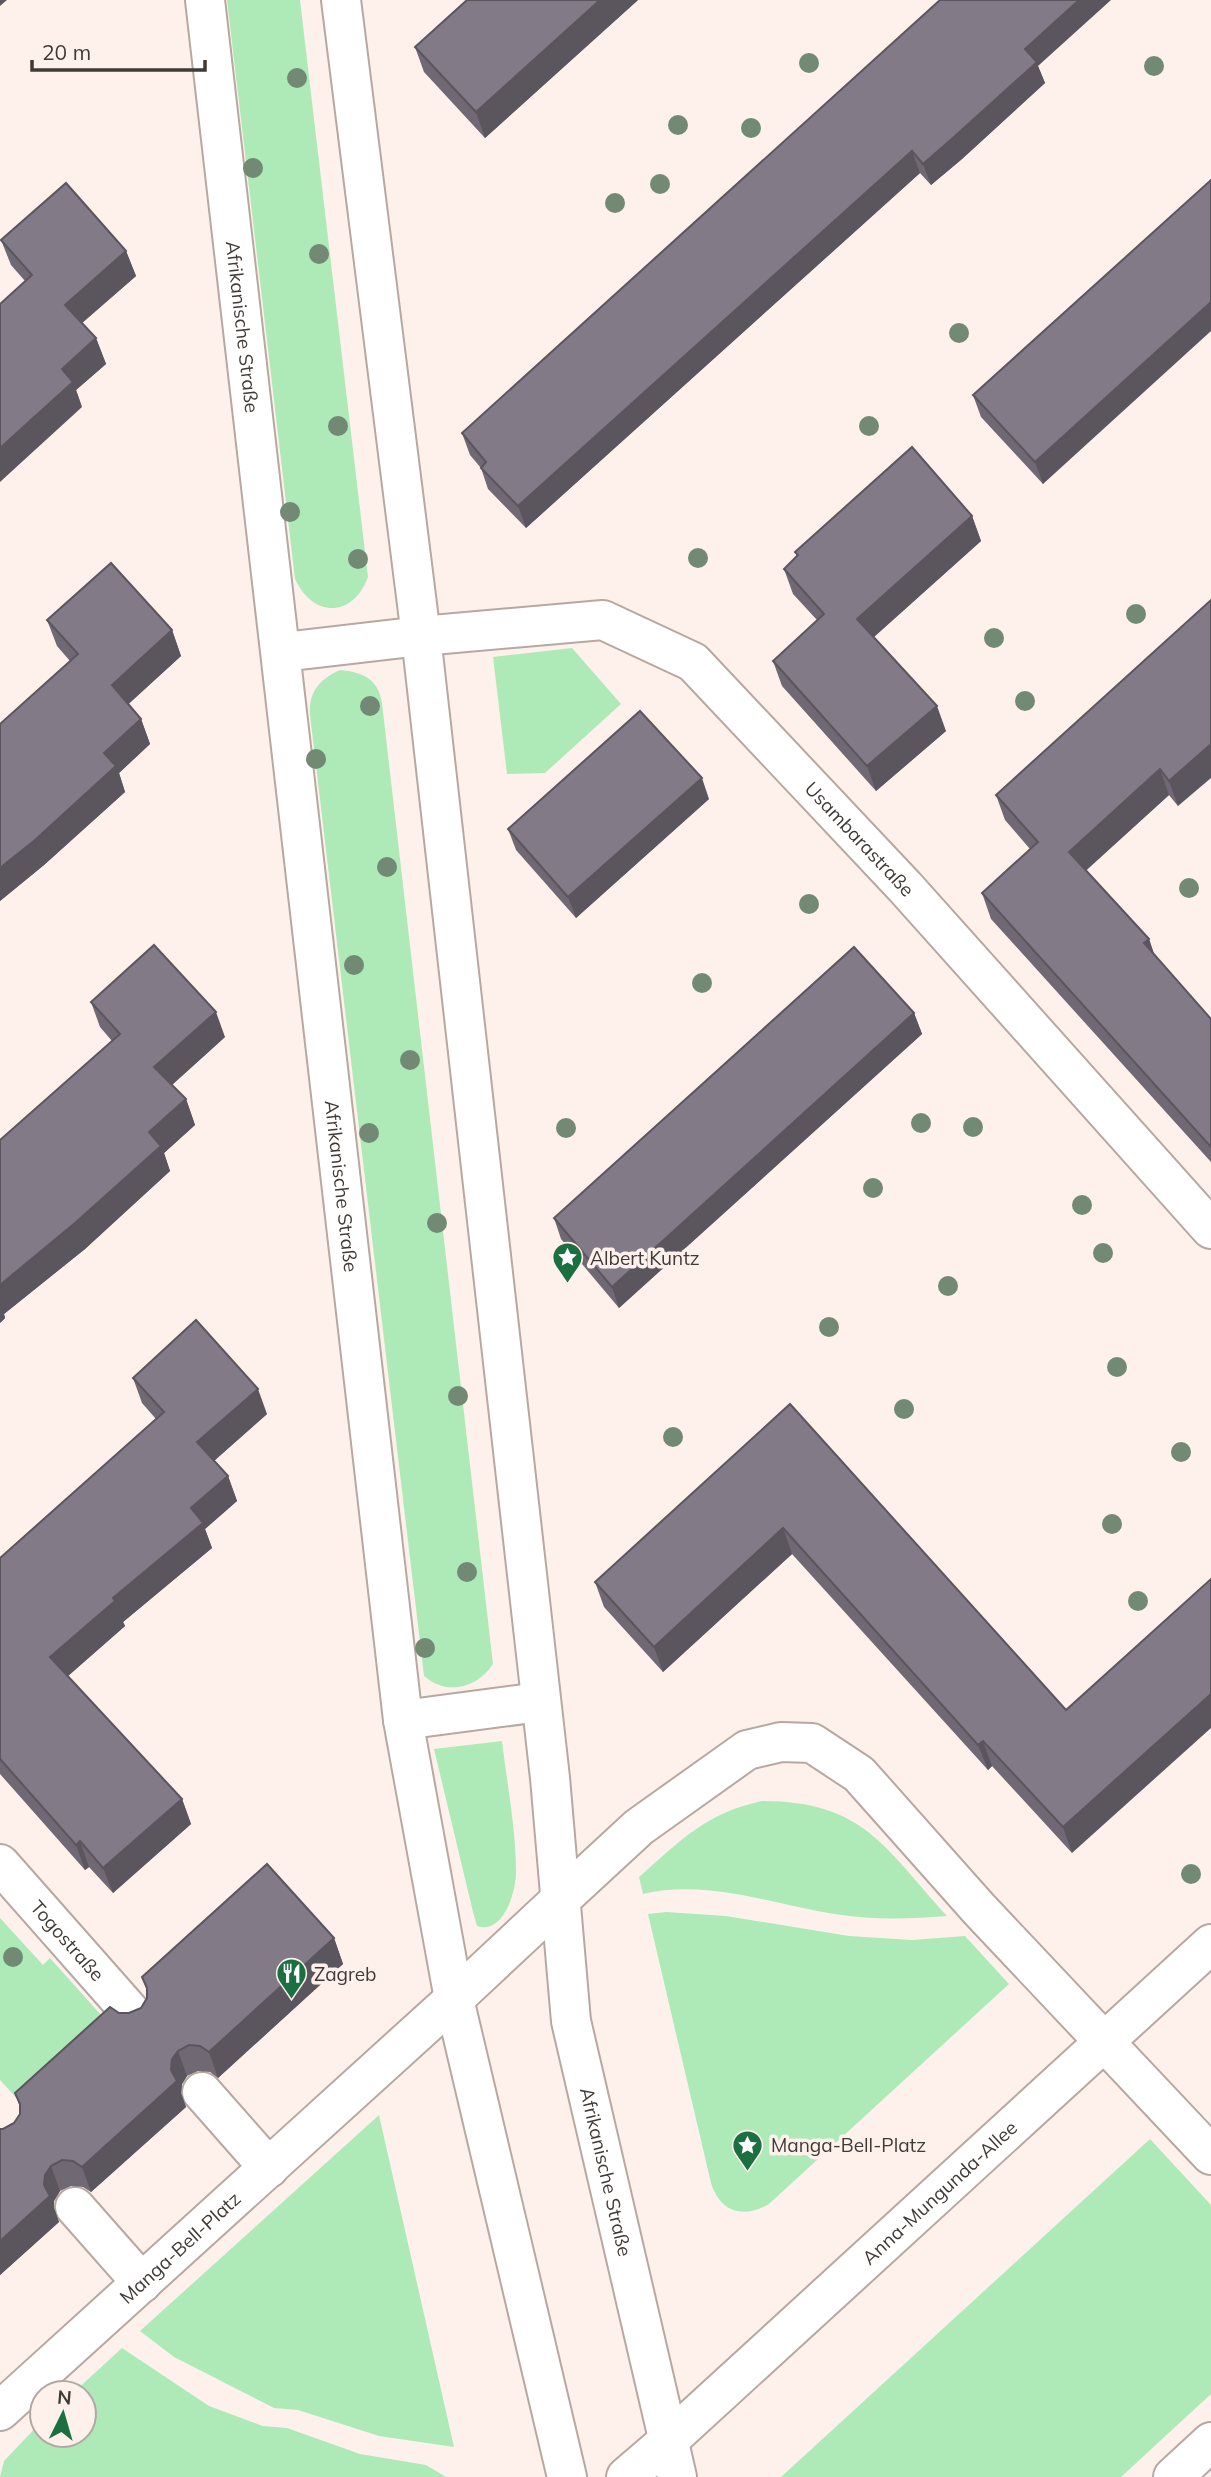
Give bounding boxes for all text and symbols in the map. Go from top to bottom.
scale bar [32,28,205,72]
text: 20 m [42,39,91,65]
street label: Afrikanische Straße [221,240,264,414]
street label: Usambarastraße [800,776,920,901]
street label: Afrikanische Straße [320,1099,363,1273]
place icon: Albert Kuntz [550,1241,584,1285]
place label: Albert Kuntz [590,1246,700,1270]
street label: Togostraße [25,1895,110,1986]
restaurant icon: Zagreb [274,1957,308,2001]
place label: Zagreb [314,1962,377,1986]
street label: Afrikanische Straße [575,2085,637,2259]
street label: Anna-Mungunda-Allee [857,2115,1022,2270]
place icon: Manga-Bell-Platz [731,2128,765,2172]
place label: Manga-Bell-Platz [771,2133,926,2157]
street label: Manga-Bell-Platz [114,2187,246,2309]
north arrow [28,2379,98,2449]
text: N [56,2384,73,2410]

